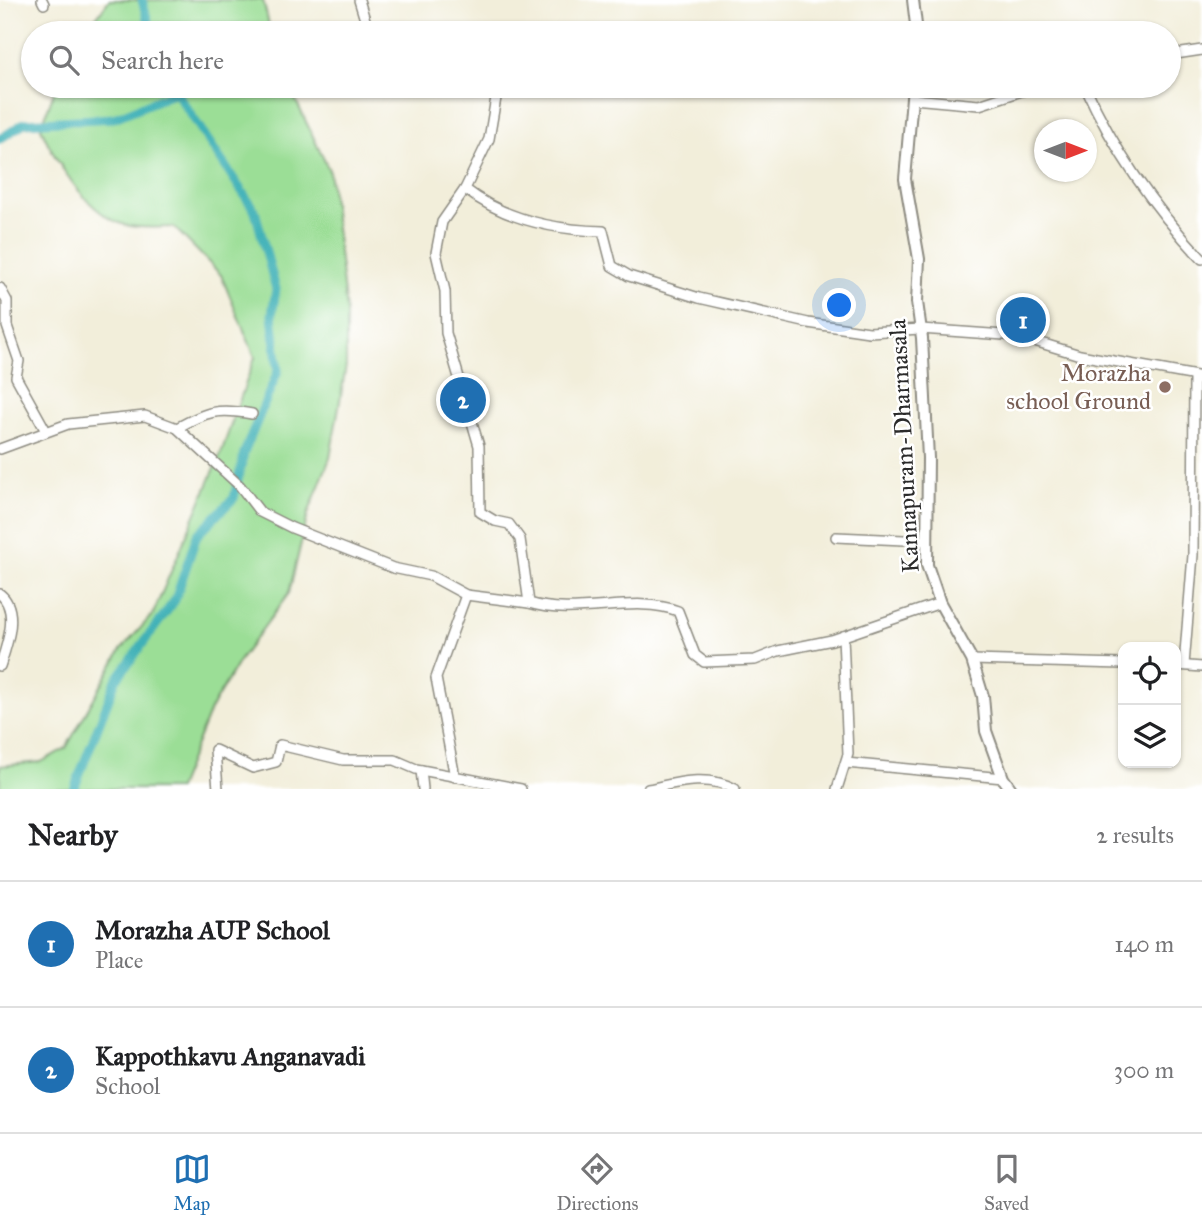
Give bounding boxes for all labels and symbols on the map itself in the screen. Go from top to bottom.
north arrow [1034,119,1097,182]
your location [822,288,856,322]
pin: 1 [1000,294,1046,346]
street label: Kannapuram-Dharmasala [882,317,926,574]
place label: Morazha school Ground [1006,358,1152,416]
pin: 2 [440,374,486,426]
marker: Morazha school Ground [1157,379,1173,395]

